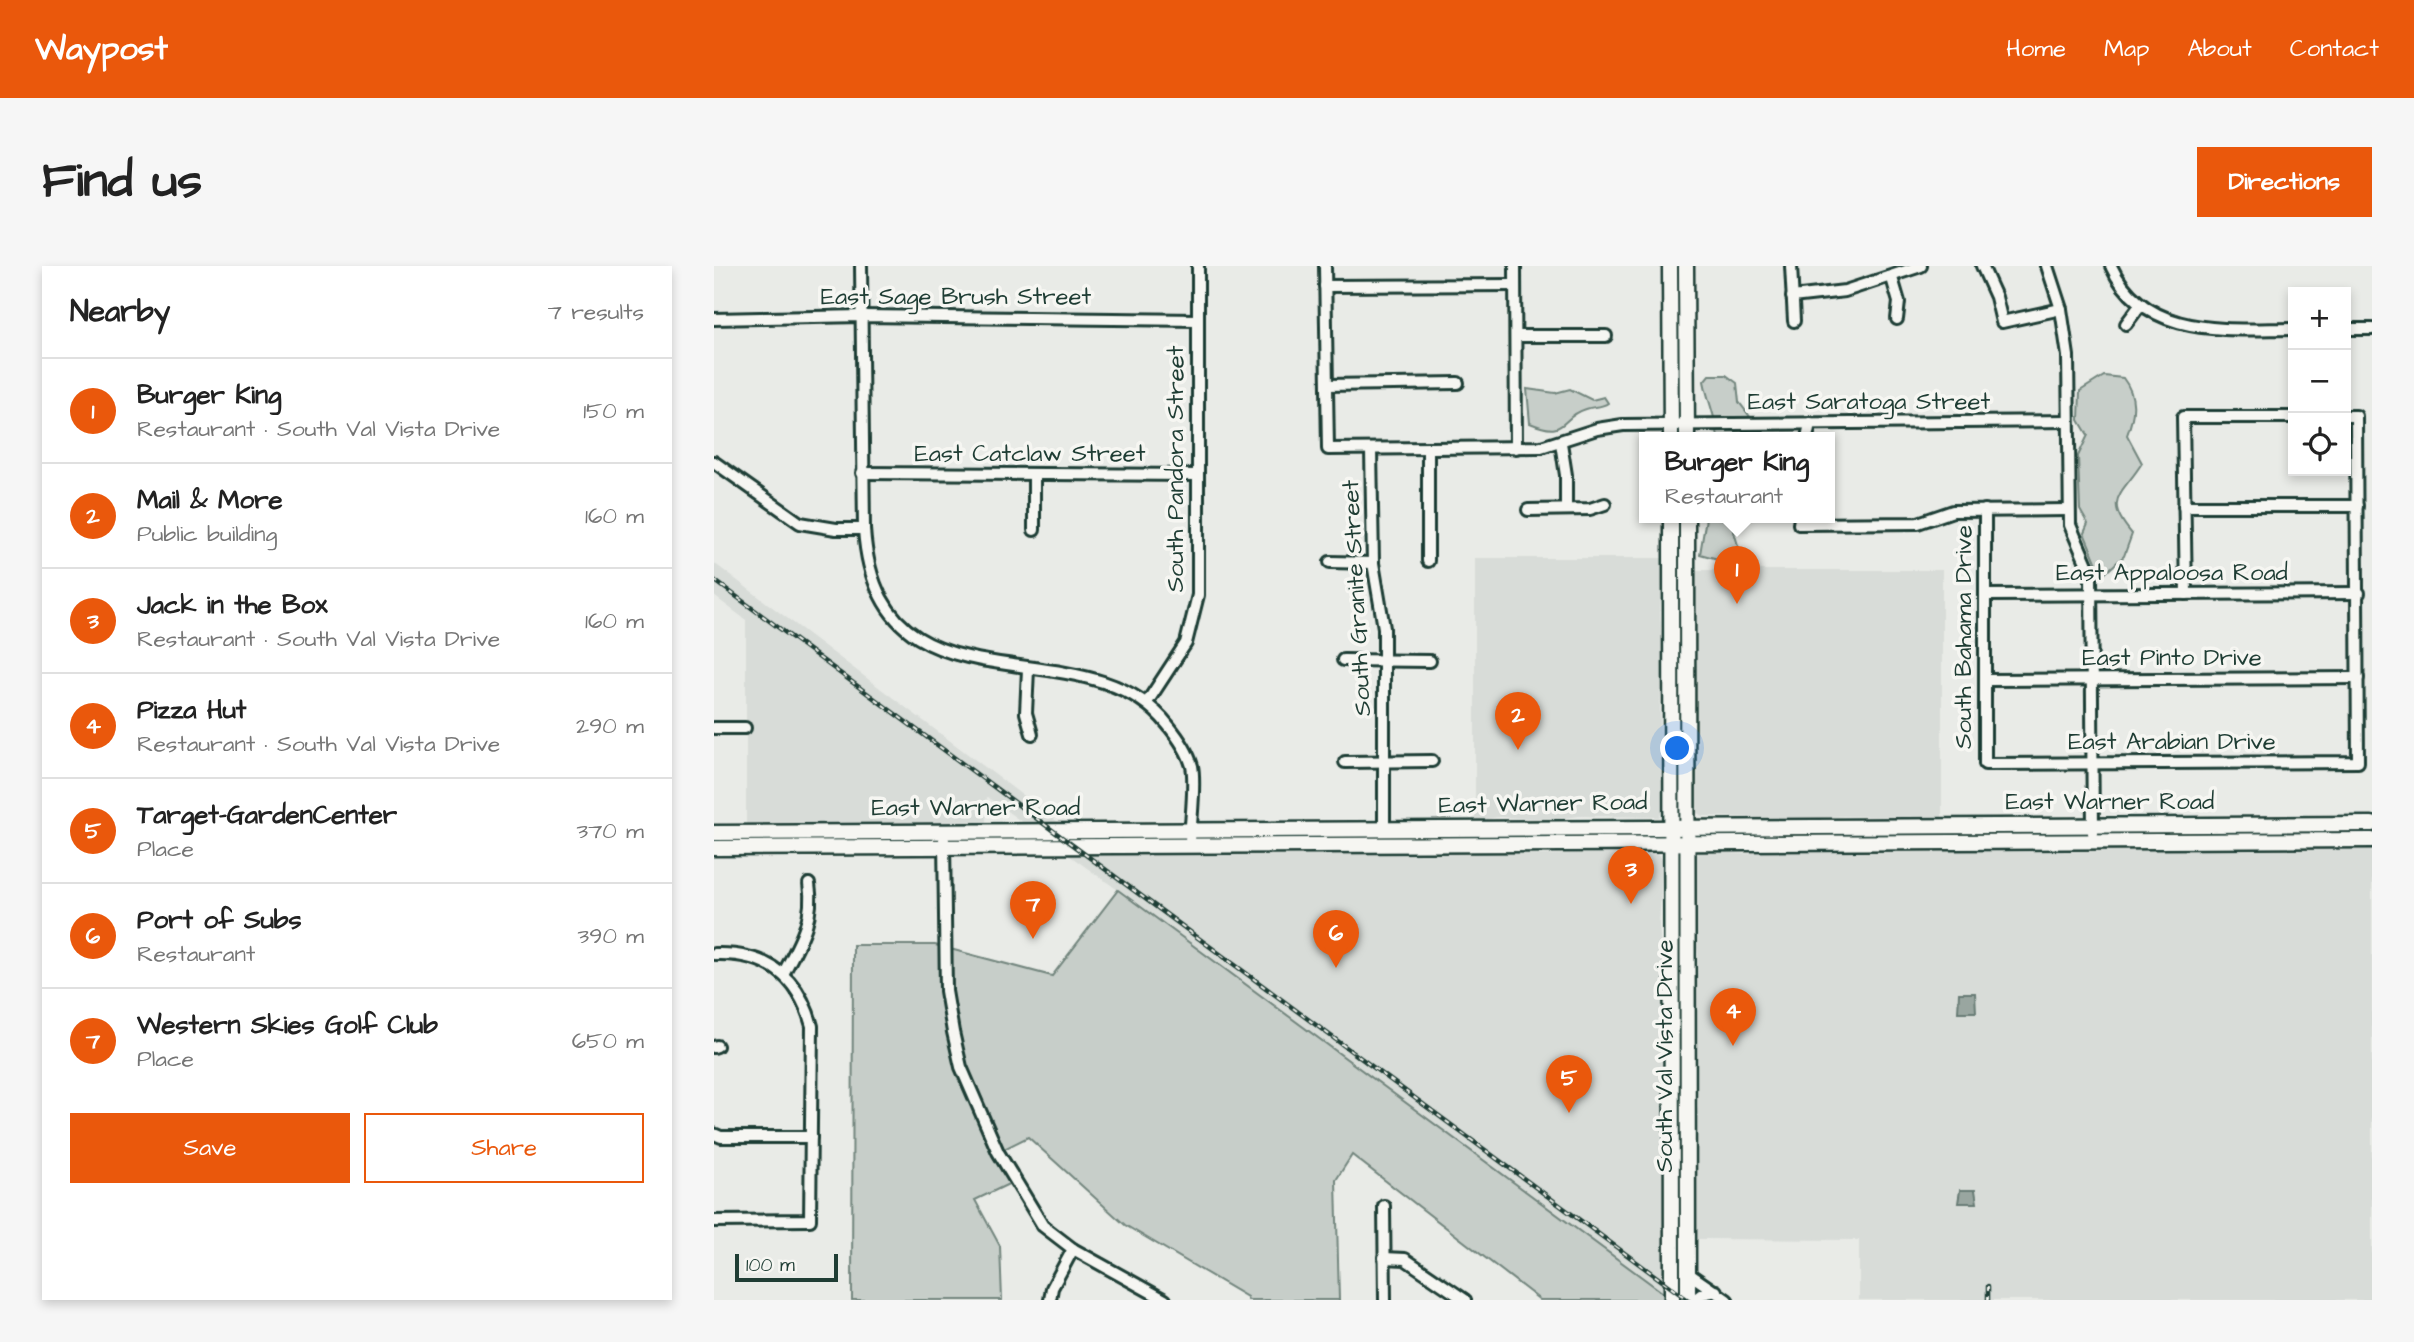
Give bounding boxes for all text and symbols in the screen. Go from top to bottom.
text: Waypost [35,26,168,72]
text: Home [2006,32,2066,66]
text: Map [2104,32,2149,66]
text: About [2187,32,2252,66]
text: Contact [2290,32,2379,66]
button: Directions [2197,147,2372,217]
text: Find us [42,148,202,216]
street label: East Sage Brush Street [821,280,1092,315]
map controls [2288,287,2351,476]
button: + [2288,287,2351,350]
text: Nearby [70,291,170,333]
text: 7 results [548,296,644,328]
street label: South Pandora Street [1159,345,1193,592]
button: − [2288,350,2351,413]
text: Burger King [137,377,281,413]
street label: East Saratoga Street [1748,385,1990,420]
text: 1 [92,395,94,427]
text: 150 m [583,395,644,427]
text: Restaurant · South Val Vista Drive [137,413,500,445]
button: locate [2288,413,2351,476]
popup [1639,432,1835,523]
street label: East Catclaw Street [915,437,1146,471]
text: Burger King [1665,444,1809,480]
street label: South Granite Street [1334,479,1380,717]
text: Restaurant [1665,480,1783,512]
text: Mail & More [137,482,283,518]
text: 2 [86,500,100,532]
text: 160 m [585,500,644,532]
text: Public building [137,518,277,550]
street label: South Bahama Drive [1947,525,1981,749]
pin: 1 [1714,546,1760,604]
street label: East Appaloosa Road [2056,556,2288,590]
text: Jack in the Box [137,587,327,623]
text: 3 [87,605,99,637]
text: 160 m [585,605,644,637]
text: Restaurant · South Val Vista Drive [137,623,500,655]
street label: East Pinto Drive [2082,641,2262,675]
text: Pizza Hut [137,692,246,728]
pin: 2 [1495,692,1541,750]
text: 4 [85,710,101,742]
text: 290 m [576,710,644,742]
street label: East Arabian Drive [2068,725,2276,759]
text: Restaurant · South Val Vista Drive [137,728,500,760]
your location [1660,731,1694,765]
street label: East Warner Road [1438,785,1648,823]
street label: East Warner Road [2006,785,2214,819]
street label: East Warner Road [872,791,1080,825]
text: Target-GardenCenter [137,797,397,833]
text: 5 [85,815,101,847]
text: 370 m [577,815,644,847]
text: Place [137,833,194,865]
pin: 3 [1608,846,1654,904]
pin: 7 [1010,881,1056,939]
text: Port of Subs [137,902,302,938]
pin: 6 [1313,910,1359,968]
text: 6 [86,920,100,952]
text: 390 m [578,920,644,952]
text: Restaurant [137,938,255,970]
street label: South Val Vista Drive [1648,939,1682,1173]
pin: 4 [1710,988,1756,1046]
text: Western Skies Golf Club [137,1007,438,1043]
text: 7 [86,1025,100,1057]
text: 650 m [572,1025,644,1057]
text: Place [137,1043,194,1075]
pin: 5 [1546,1055,1592,1113]
button: Save [70,1113,350,1183]
button: Share [364,1113,644,1183]
scale bar [735,1251,838,1283]
text: 100 m [746,1252,795,1279]

